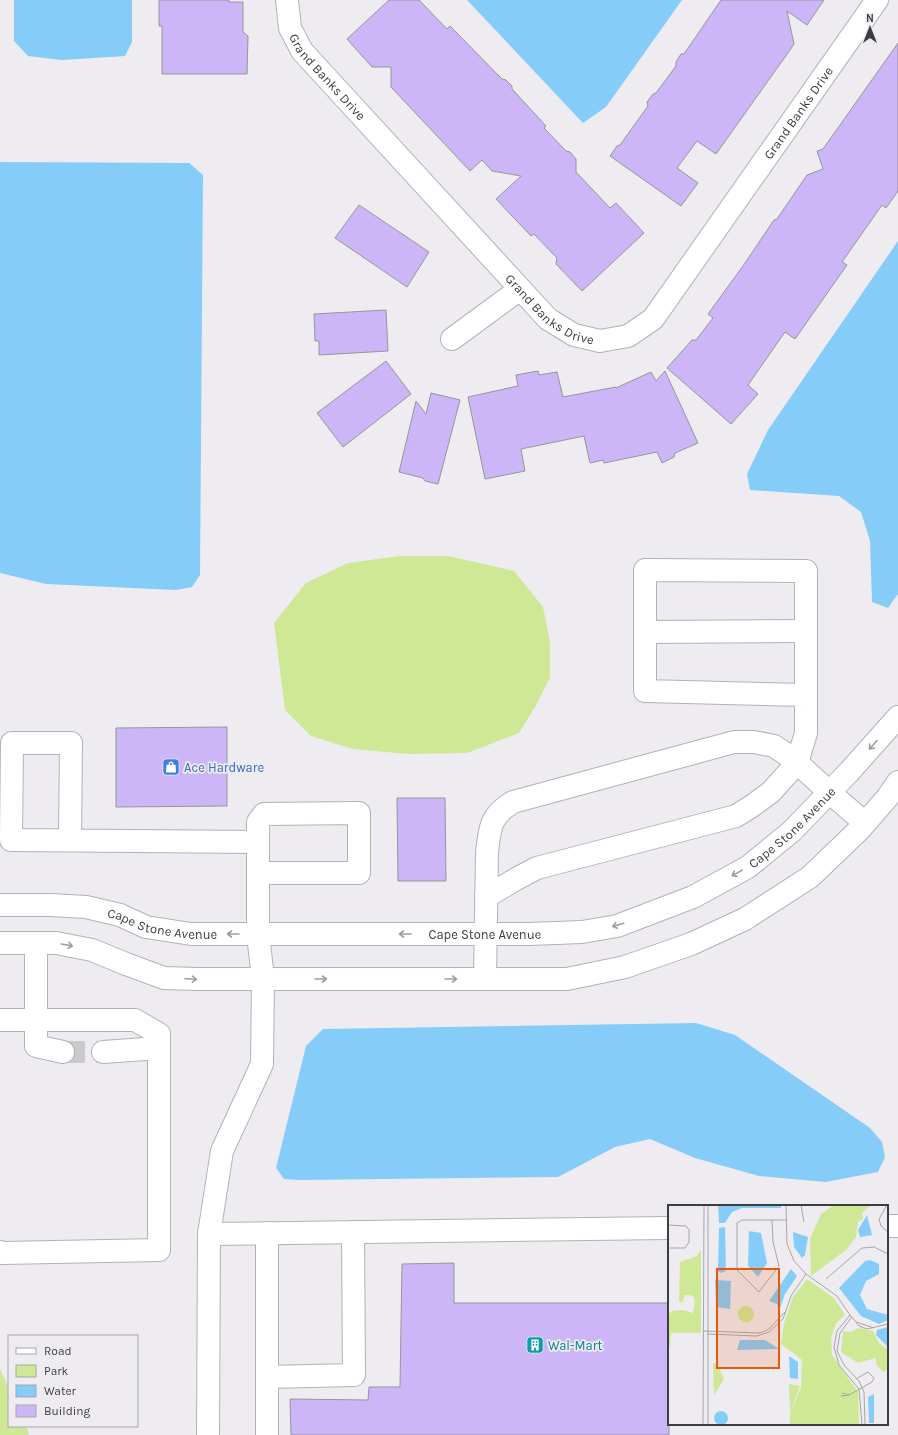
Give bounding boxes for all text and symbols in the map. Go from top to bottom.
north arrow [850,8,890,48]
text: N [866,12,874,25]
street label: Grand Banks Drive [287,31,369,123]
street label: Grand Banks Drive [760,63,836,162]
street label: Grand Banks Drive [503,271,596,347]
one-way arrow [869,739,878,750]
shop icon: Ace Hardware [161,757,181,777]
place label: Ace Hardware [184,760,264,775]
street label: Cape Stone Avenue [745,783,839,871]
one-way arrow [731,870,743,878]
street label: Cape Stone Avenue [106,905,218,942]
one-way arrow [612,922,625,929]
street label: Cape Stone Avenue [428,926,542,942]
one-way arrow [227,930,240,938]
one-way arrow [399,930,412,938]
one-way arrow [60,941,73,949]
one-way arrow [184,975,197,983]
one-way arrow [314,975,327,983]
one-way arrow [444,975,457,983]
inset map [668,1205,888,1425]
legend [8,1335,138,1427]
building icon: Wal-Mart [525,1335,545,1355]
place label: Wal-Mart [548,1338,602,1353]
text: Road [44,1344,72,1358]
text: Park [44,1364,69,1378]
text: Water [44,1384,77,1398]
text: Building [44,1404,91,1418]

